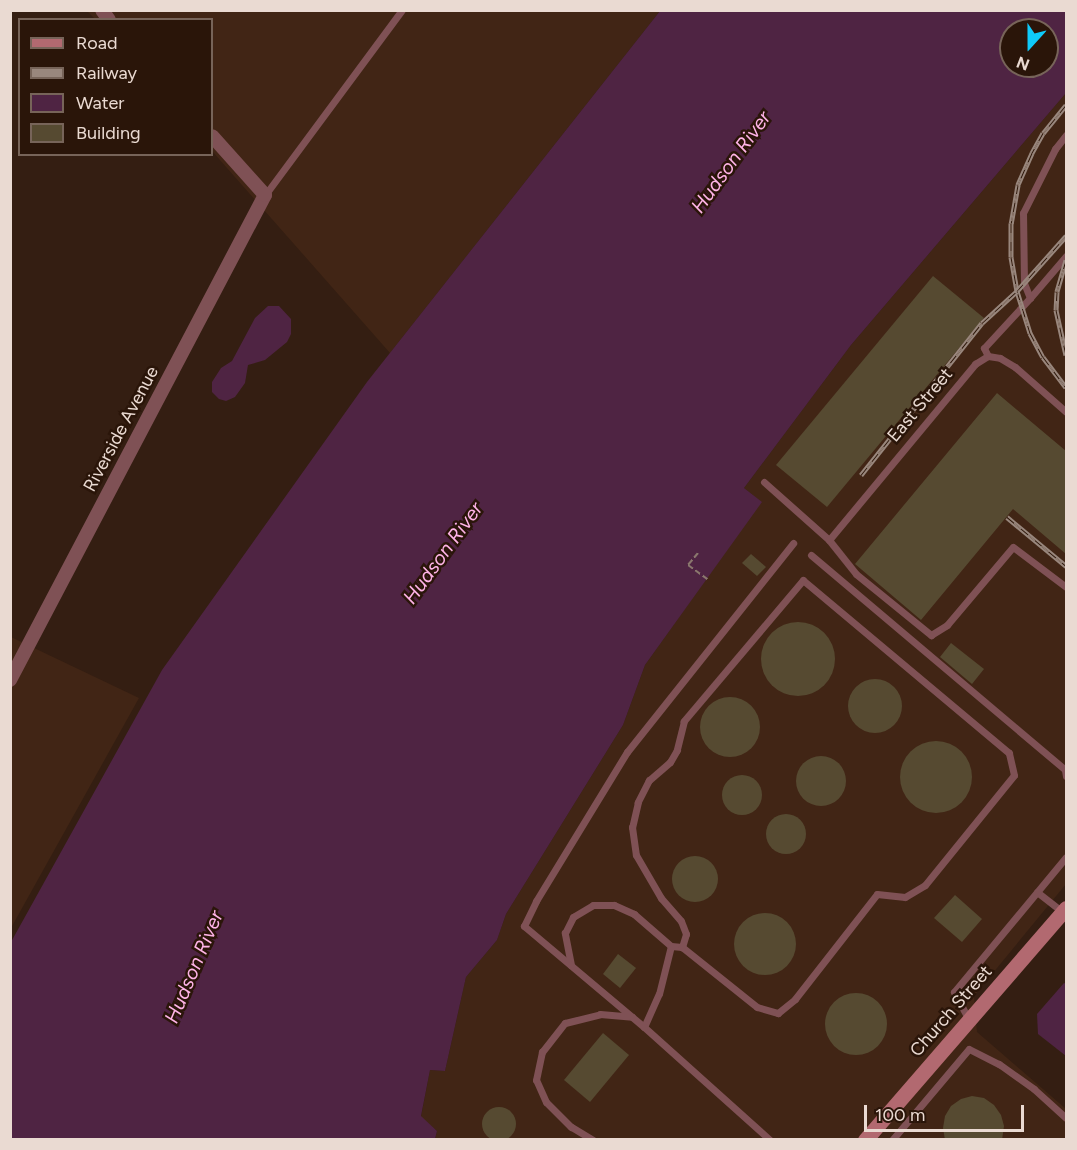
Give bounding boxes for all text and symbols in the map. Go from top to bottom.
legend [18,18,213,156]
north arrow [999,18,1059,78]
text: Road [76,32,117,54]
text: N [1014,52,1032,74]
text: Railway [76,62,137,84]
text: Water [76,92,124,114]
water label: Hudson River [686,106,776,218]
text: Building [76,122,141,144]
street label: Riverside Avenue [79,363,163,495]
street label: East Street [883,364,957,446]
water label: Hudson River [398,497,488,609]
water label: Hudson River [159,907,229,1027]
street label: Church Street [906,961,996,1061]
scale bar [867,1093,1028,1131]
text: 100 m [875,1104,925,1126]

